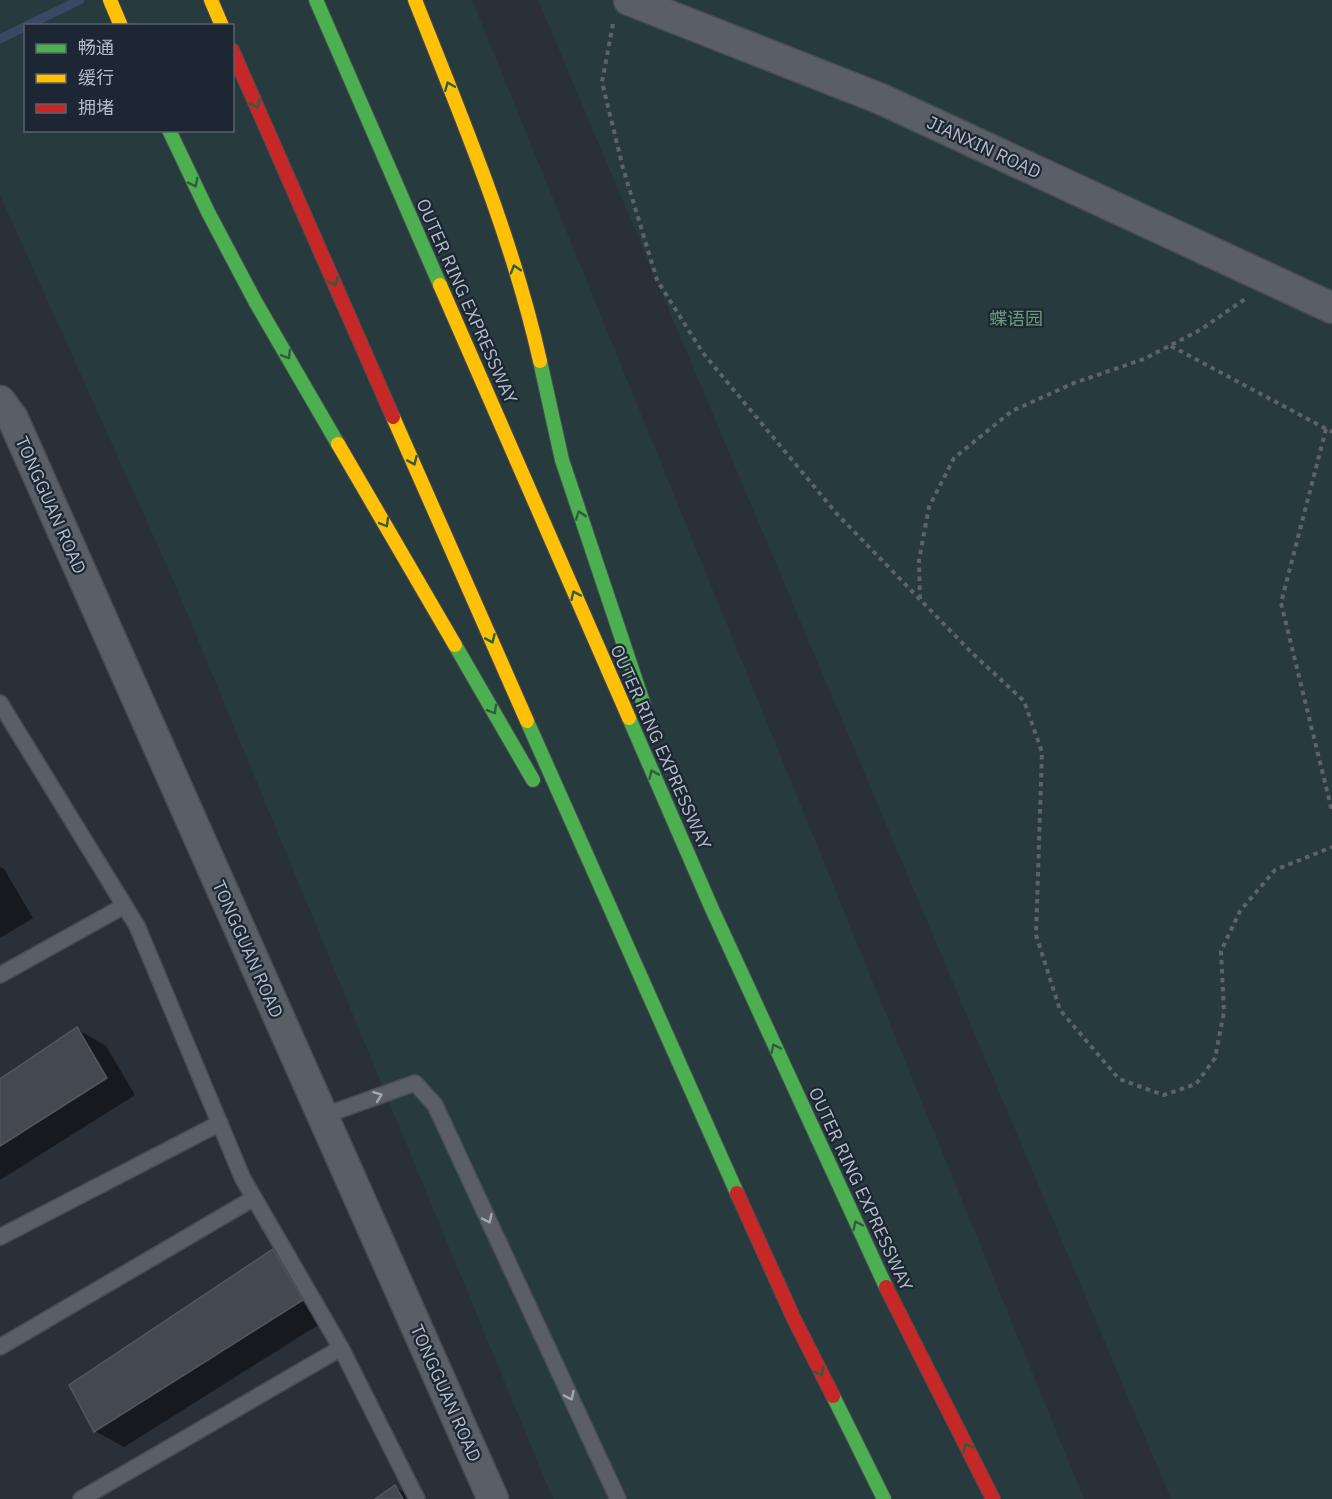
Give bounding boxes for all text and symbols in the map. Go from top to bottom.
legend [24,24,234,132]
text: 畅通 [78,36,114,59]
text: 缓行 [78,66,114,89]
one-way arrow [444,81,456,92]
text: 拥堵 [78,96,114,119]
one-way arrow [249,97,261,108]
street label: JIANXIN ROAD [923,111,1045,183]
one-way arrow [186,177,198,188]
street label: OUTER RING EXPRESSWAY [411,195,523,407]
one-way arrow [510,264,522,275]
one-way arrow [327,276,339,287]
park label: 蝶语园 [989,307,1043,330]
one-way arrow [279,349,291,359]
street label: TONGGUAN ROAD [10,433,92,577]
one-way arrow [406,454,418,465]
one-way arrow [575,510,588,521]
one-way arrow [378,517,389,527]
one-way arrow [570,591,582,602]
one-way arrow [484,633,496,644]
street label: OUTER RING EXPRESSWAY [605,641,717,853]
one-way arrow [486,704,497,714]
one-way arrow [648,770,660,781]
street label: TONGGUAN ROAD [207,877,289,1021]
one-way arrow [771,1043,783,1054]
street label: OUTER RING EXPRESSWAY [804,1083,918,1295]
one-way arrow [372,1091,383,1104]
one-way arrow [481,1213,493,1224]
one-way arrow [852,1220,864,1231]
street label: TONGGUAN ROAD [405,1321,487,1465]
one-way arrow [813,1365,825,1376]
one-way arrow [563,1389,575,1400]
one-way arrow [962,1442,974,1453]

